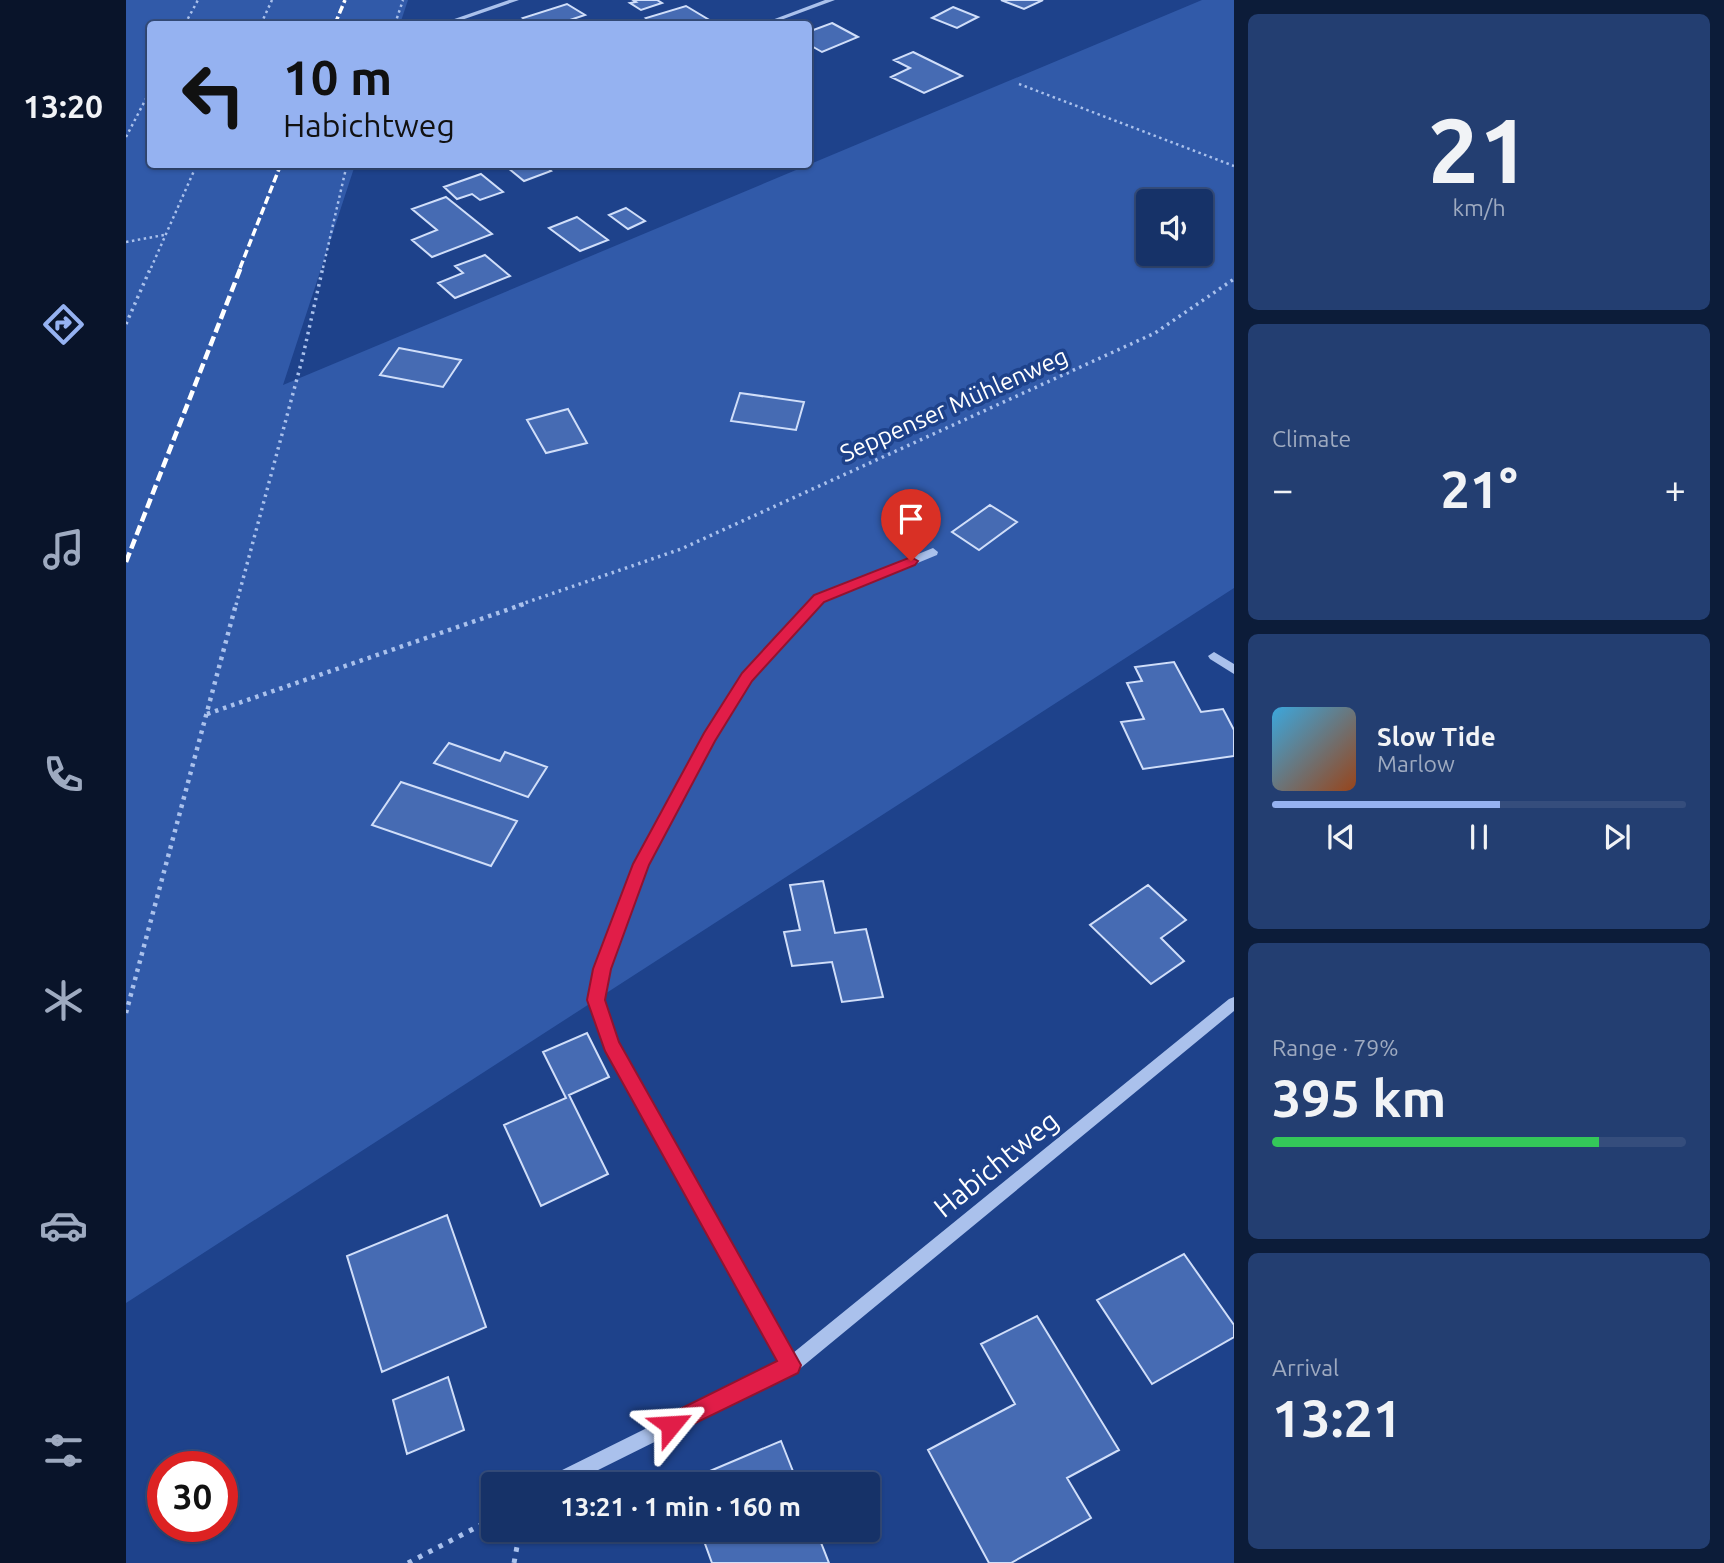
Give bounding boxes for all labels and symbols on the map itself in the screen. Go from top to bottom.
street label: Seppenser Mühlenweg [836,342,1072,467]
pin [881,489,941,561]
street label: Habichtweg [927,1104,1064,1223]
position arrow [634,1388,708,1462]
speed limit sign: 30 [147,1451,238,1542]

